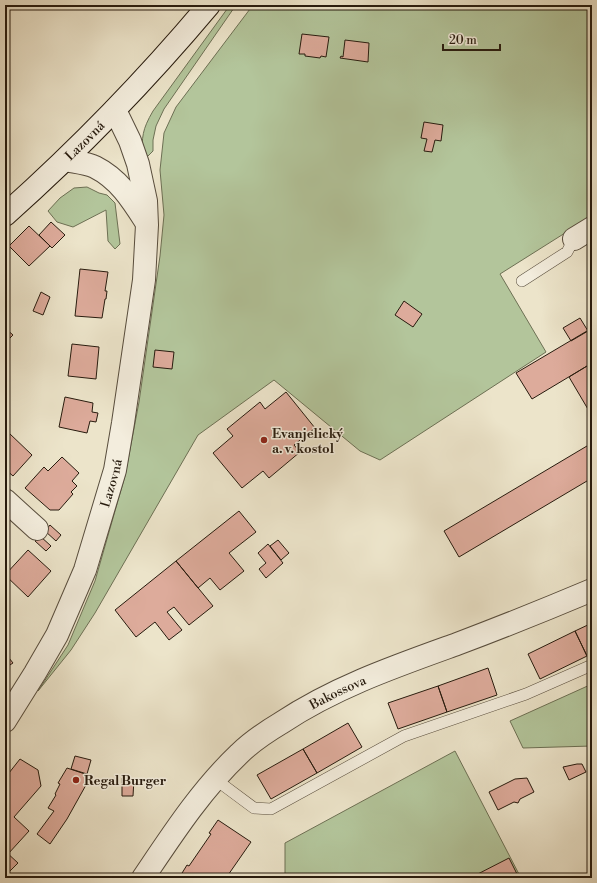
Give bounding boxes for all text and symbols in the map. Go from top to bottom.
scale bar [443,26,500,52]
text: 20 m [449,33,477,48]
street label: Lazovná [62,118,109,164]
place label: Evanjelický a. v. kostol [272,426,343,457]
marker: Evanjelický a. v. kostol [259,435,269,445]
street label: Lazovná [97,458,126,509]
street label: Bakossova [306,672,369,714]
place label: Regal Burger [84,773,167,789]
marker: Regal Burger [71,775,81,785]

